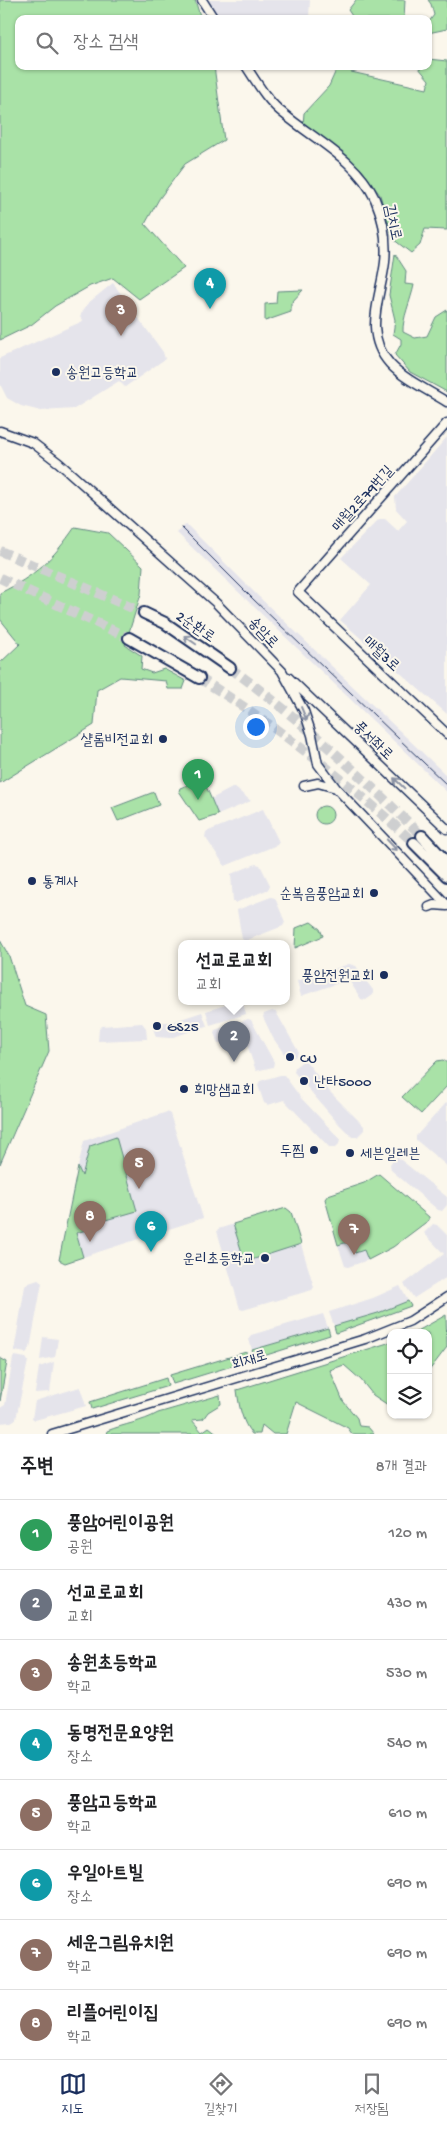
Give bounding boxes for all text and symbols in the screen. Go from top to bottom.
search box [15,15,432,70]
icon: search [33,29,61,57]
text: 장소 검색 [73,32,139,55]
street label: 김치로 [379,203,405,242]
pin: 4 [194,268,226,309]
pin: 3 [105,295,137,336]
place label: 송원고등학교 [66,365,138,383]
marker: 송원고등학교 [50,366,62,378]
street label: 매월2로79번길 [329,462,398,536]
street label: 2순환로 [172,608,218,647]
street label: 송암로 [244,614,281,653]
street label: 매월3로 [358,633,403,676]
one-way arrow [183,635,197,645]
one-way arrow [300,706,309,721]
your location [243,714,269,740]
street label: 풍서좌로 [349,718,396,765]
place label: 샬롬비전교회 [81,732,153,750]
marker: 샬롬비전교회 [157,733,169,745]
pin: 1 [182,759,214,800]
one-way arrow [393,777,405,789]
one-way arrow [386,839,398,852]
place label: 통계사 [42,874,78,892]
marker: 통계사 [26,875,38,887]
place label: 순복음풍암교회 [280,886,364,904]
marker: 순복음풍암교회 [368,887,380,899]
popup [178,940,290,1005]
text: 선교로교회 [196,951,272,974]
place label: 풍암전원교회 [302,968,374,986]
marker: 풍암전원교회 [378,969,390,981]
text: 교회 [196,977,222,996]
place label: GS25 [167,1019,199,1037]
marker: GS25 [151,1020,163,1032]
pin: 2 [218,1021,250,1062]
place label: CU [300,1050,317,1068]
marker: CU [284,1051,296,1063]
place label: 난타5000 [314,1074,372,1092]
marker: 난타5000 [298,1075,310,1087]
place label: 희망샘교회 [194,1082,254,1100]
marker: 희망샘교회 [178,1083,190,1095]
place label: 두찜 [280,1143,304,1161]
marker: 두찜 [308,1144,320,1156]
place label: 세븐일레븐 [360,1146,420,1164]
marker: 세븐일레븐 [344,1147,356,1159]
pin: 5 [123,1148,155,1189]
pin: 8 [74,1201,106,1242]
pin: 6 [135,1211,167,1252]
pin: 7 [338,1214,370,1255]
place label: 운리초등학교 [183,1251,255,1269]
marker: 운리초등학교 [259,1252,271,1264]
map controls [387,1329,432,1419]
button: locate [387,1329,432,1374]
street label: 회재로 [230,1347,270,1375]
button: layers [387,1374,432,1419]
text: 주변 [20,1456,54,1481]
text: 8개 결과 [376,1459,427,1478]
text: 풍암어린이공원 [67,1513,174,1536]
text: 1 [33,1525,39,1544]
text: 120 m [388,1525,427,1544]
text: 공원 [67,1539,93,1558]
text: 선교로교회 [67,1583,143,1606]
text: 2 [32,1595,40,1614]
text: 430 m [387,1595,427,1614]
text: 교회 [67,1609,93,1628]
text: 송원초등학교 [67,1653,159,1676]
text: 3 [32,1665,40,1684]
text: 530 m [386,1665,427,1684]
text: 학교 [67,1679,93,1698]
text: 동명전문요양원 [67,1723,174,1746]
text: 4 [32,1735,40,1754]
text: 540 m [387,1735,427,1754]
text: 장소 [67,1749,93,1768]
text: 풍암고등학교 [67,1793,159,1816]
text: 5 [32,1805,40,1824]
text: 610 m [388,1805,427,1824]
text: 학교 [67,1819,93,1838]
text: 우일아트빌 [67,1863,143,1886]
text: 6 [32,1875,40,1894]
text: 690 m [387,1875,427,1894]
text: 장소 [67,1889,93,1908]
text: 세운그림유치원 [67,1933,174,1956]
text: 7 [32,1945,40,1964]
text: 690 m [387,1945,427,1964]
text: 학교 [67,1959,93,1978]
text: 리플어린이집 [67,2003,159,2026]
text: 8 [32,2015,40,2034]
text: 690 m [387,2015,427,2034]
text: 학교 [67,2029,93,2048]
tab: 지도 [59,2070,87,2119]
tab: 길찾기 [204,2070,237,2119]
tab: 저장됨 [355,2070,388,2119]

